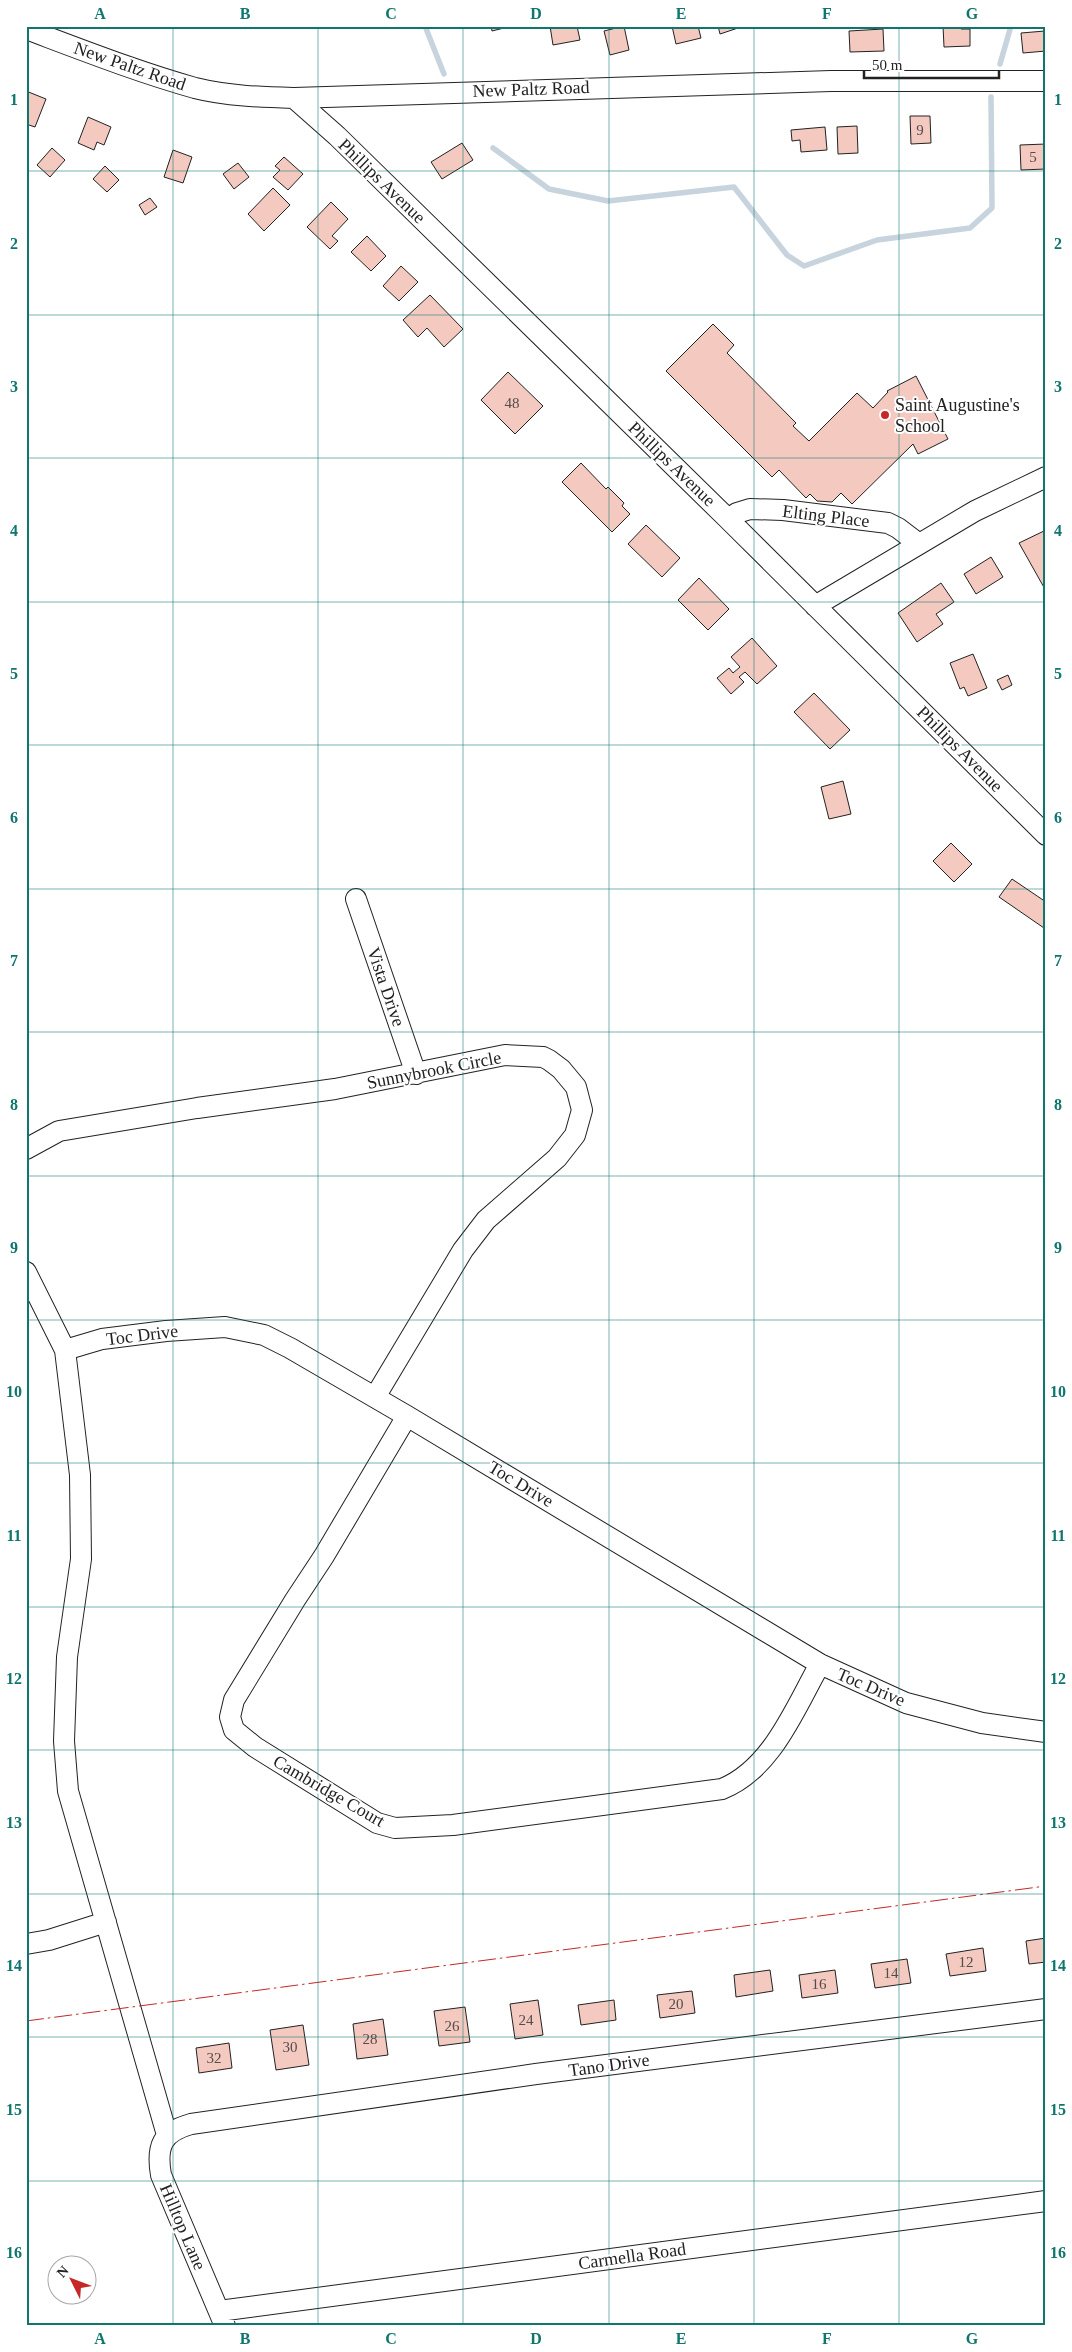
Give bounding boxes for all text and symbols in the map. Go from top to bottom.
text: A [94,5,106,22]
text: B [240,5,251,22]
text: C [385,5,397,22]
text: D [530,5,542,22]
text: E [676,5,686,22]
text: F [822,5,832,22]
text: G [966,5,979,22]
street label: New Paltz Road [71,38,189,94]
scale bar [864,48,1000,80]
text: 50 m [872,57,903,73]
street label: New Paltz Road [472,77,590,101]
text: 1 [10,91,18,108]
text: 1 [1054,91,1062,108]
house number: 9 [916,122,924,138]
street label: Phillips Avenue [334,134,430,228]
house number: 5 [1029,149,1037,165]
text: 2 [10,235,18,252]
text: 2 [1054,235,1062,252]
text: 3 [10,378,18,395]
text: 3 [1054,378,1062,395]
house number: 48 [505,395,520,411]
place label: Saint Augustine's School [895,395,1020,436]
marker: Saint Augustine's School [879,409,891,421]
street label: Phillips Avenue [624,417,720,511]
street label: Elting Place [781,501,871,531]
text: 4 [10,522,18,539]
text: 4 [1054,522,1062,539]
text: 5 [10,665,18,682]
text: 5 [1054,665,1062,682]
street label: Phillips Avenue [913,702,1007,796]
text: 6 [10,809,18,826]
text: 6 [1054,809,1062,826]
street label: Vista Drive [363,945,409,1029]
text: 7 [10,952,18,969]
text: 7 [1054,952,1062,969]
street label: Sunnybrook Circle [365,1047,503,1093]
text: 8 [10,1096,18,1113]
text: 8 [1054,1096,1062,1113]
text: 9 [10,1239,18,1256]
text: 9 [1054,1239,1062,1256]
street label: Toc Drive [105,1321,179,1349]
text: 10 [6,1383,22,1400]
text: 10 [1050,1383,1066,1400]
street label: Toc Drive [485,1457,557,1511]
text: 11 [6,1527,22,1544]
text: 11 [1050,1527,1066,1544]
street label: Toc Drive [834,1664,908,1710]
text: 12 [6,1670,22,1687]
text: 12 [1050,1670,1066,1687]
street label: Cambridge Court [270,1751,388,1831]
text: 13 [6,1814,22,1831]
text: 13 [1050,1814,1066,1831]
house number: 12 [959,1954,974,1970]
text: 14 [6,1957,22,1974]
text: 14 [1050,1957,1066,1974]
house number: 14 [884,1965,899,1981]
house number: 16 [812,1976,827,1992]
house number: 20 [669,1996,684,2012]
house number: 24 [519,2012,534,2028]
house number: 26 [445,2018,460,2034]
house number: 28 [363,2031,378,2047]
house number: 30 [283,2039,298,2055]
street label: Tano Drive [567,2049,651,2081]
house number: 32 [207,2050,222,2066]
text: 15 [6,2101,22,2118]
text: 15 [1050,2101,1066,2118]
street label: Hilltop Lane [156,2181,210,2273]
street label: Carmella Road [577,2239,687,2273]
text: 16 [6,2244,22,2261]
text: 16 [1050,2244,1066,2261]
north arrow [48,2254,98,2304]
text: N [54,2263,72,2280]
text: A [94,2330,106,2347]
text: B [240,2330,251,2347]
text: C [385,2330,397,2347]
text: D [530,2330,542,2347]
text: E [676,2330,686,2347]
text: F [822,2330,832,2347]
text: G [966,2330,979,2347]

